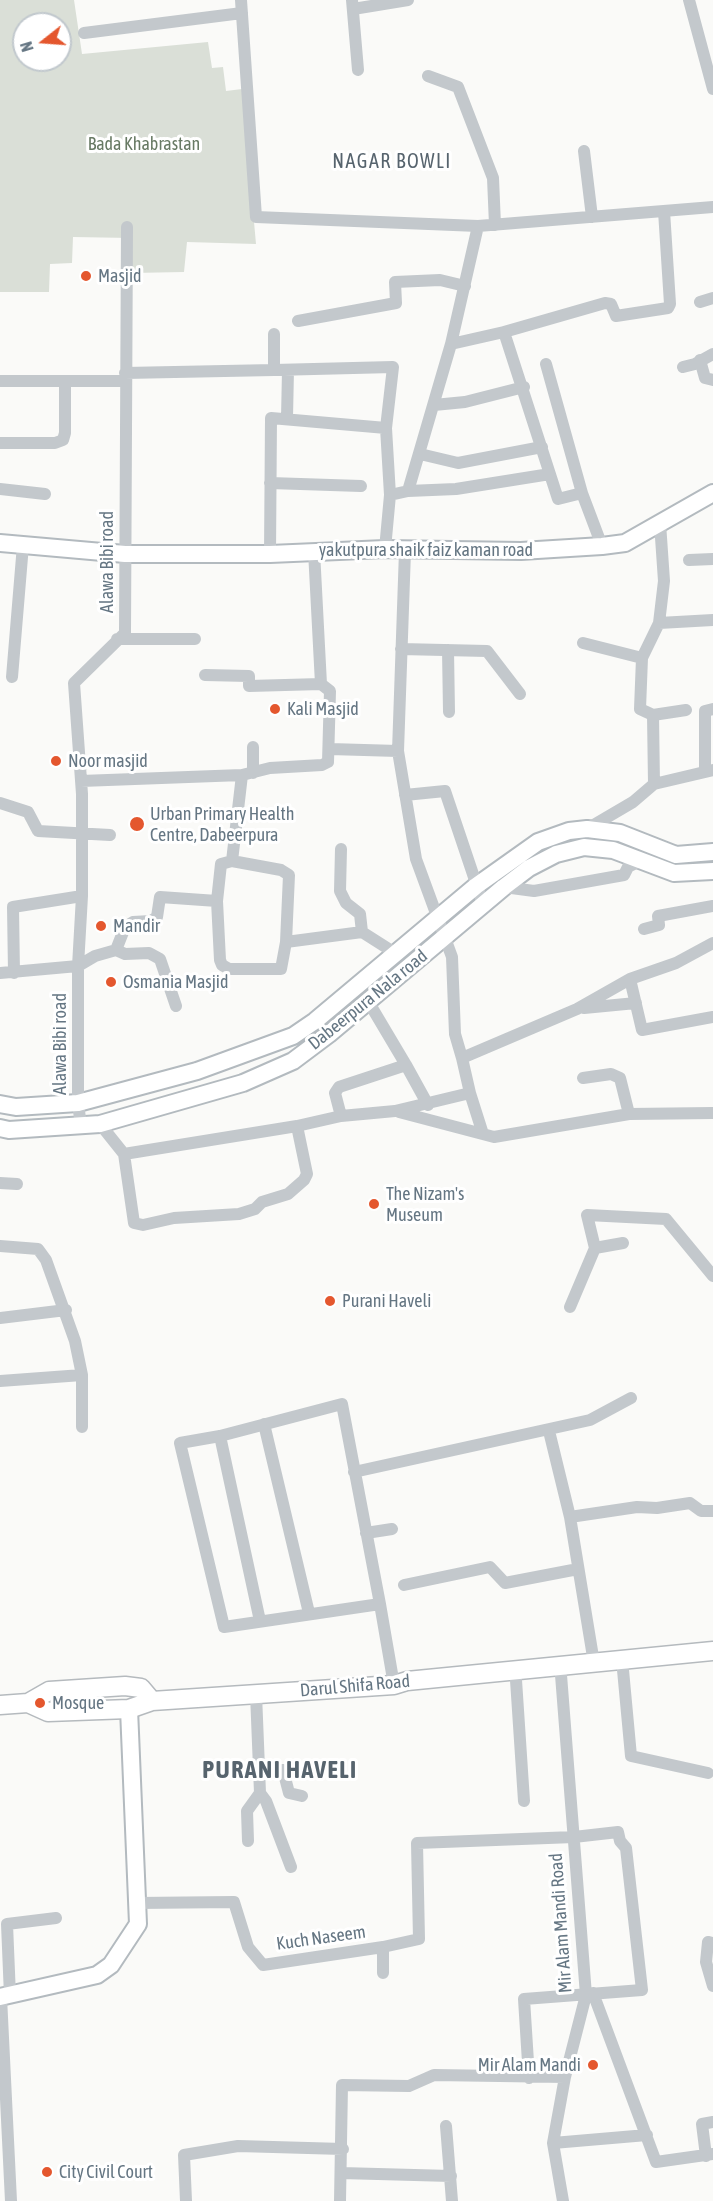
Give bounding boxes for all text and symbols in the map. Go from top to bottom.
north arrow [12,12,72,72]
text: N [17,40,37,54]
park label: Bada Khabrastan [88,133,200,155]
district label: NAGAR BOWLI [332,150,452,174]
place label: Masjid [98,265,142,287]
marker: Masjid [79,269,93,283]
street label: Alawa Bibi road [96,511,118,613]
street label: yakutpura shaik faiz kaman road [319,539,533,561]
place label: Kali Masjid [287,698,359,720]
marker: Kali Masjid [268,702,282,716]
place label: Noor masjid [68,750,148,772]
marker: Noor masjid [49,754,63,768]
place label: Urban Primary Health Centre, Dabeerpura [150,803,295,846]
marker: Urban Primary Health Centre, Dabeerpura [128,815,146,833]
place label: Mandir [113,915,160,937]
marker: Mandir [94,919,108,933]
street label: Dabeerpura Nala road [304,945,432,1055]
place label: Osmania Masjid [123,971,228,993]
marker: Osmania Masjid [104,975,118,989]
street label: Alawa Bibi road [49,993,71,1095]
place label: The Nizam's Museum [386,1183,464,1226]
marker: The Nizam's Museum [367,1197,381,1211]
place label: Purani Haveli [342,1290,431,1312]
marker: Purani Haveli [323,1294,337,1308]
street label: Darul Shifa Road [299,1670,411,1702]
place label: Mosque [52,1692,104,1714]
marker: Mosque [33,1696,47,1710]
district label: PURANI HAVELI [202,1756,358,1784]
street label: Mir Alam Mandi Road [545,1852,577,1994]
street label: Kuch Naseem [275,1921,367,1955]
place label: Mir Alam Mandi [478,2054,581,2076]
marker: Mir Alam Mandi [586,2058,600,2072]
place label: City Civil Court [59,2161,153,2183]
marker: City Civil Court [40,2165,54,2179]

